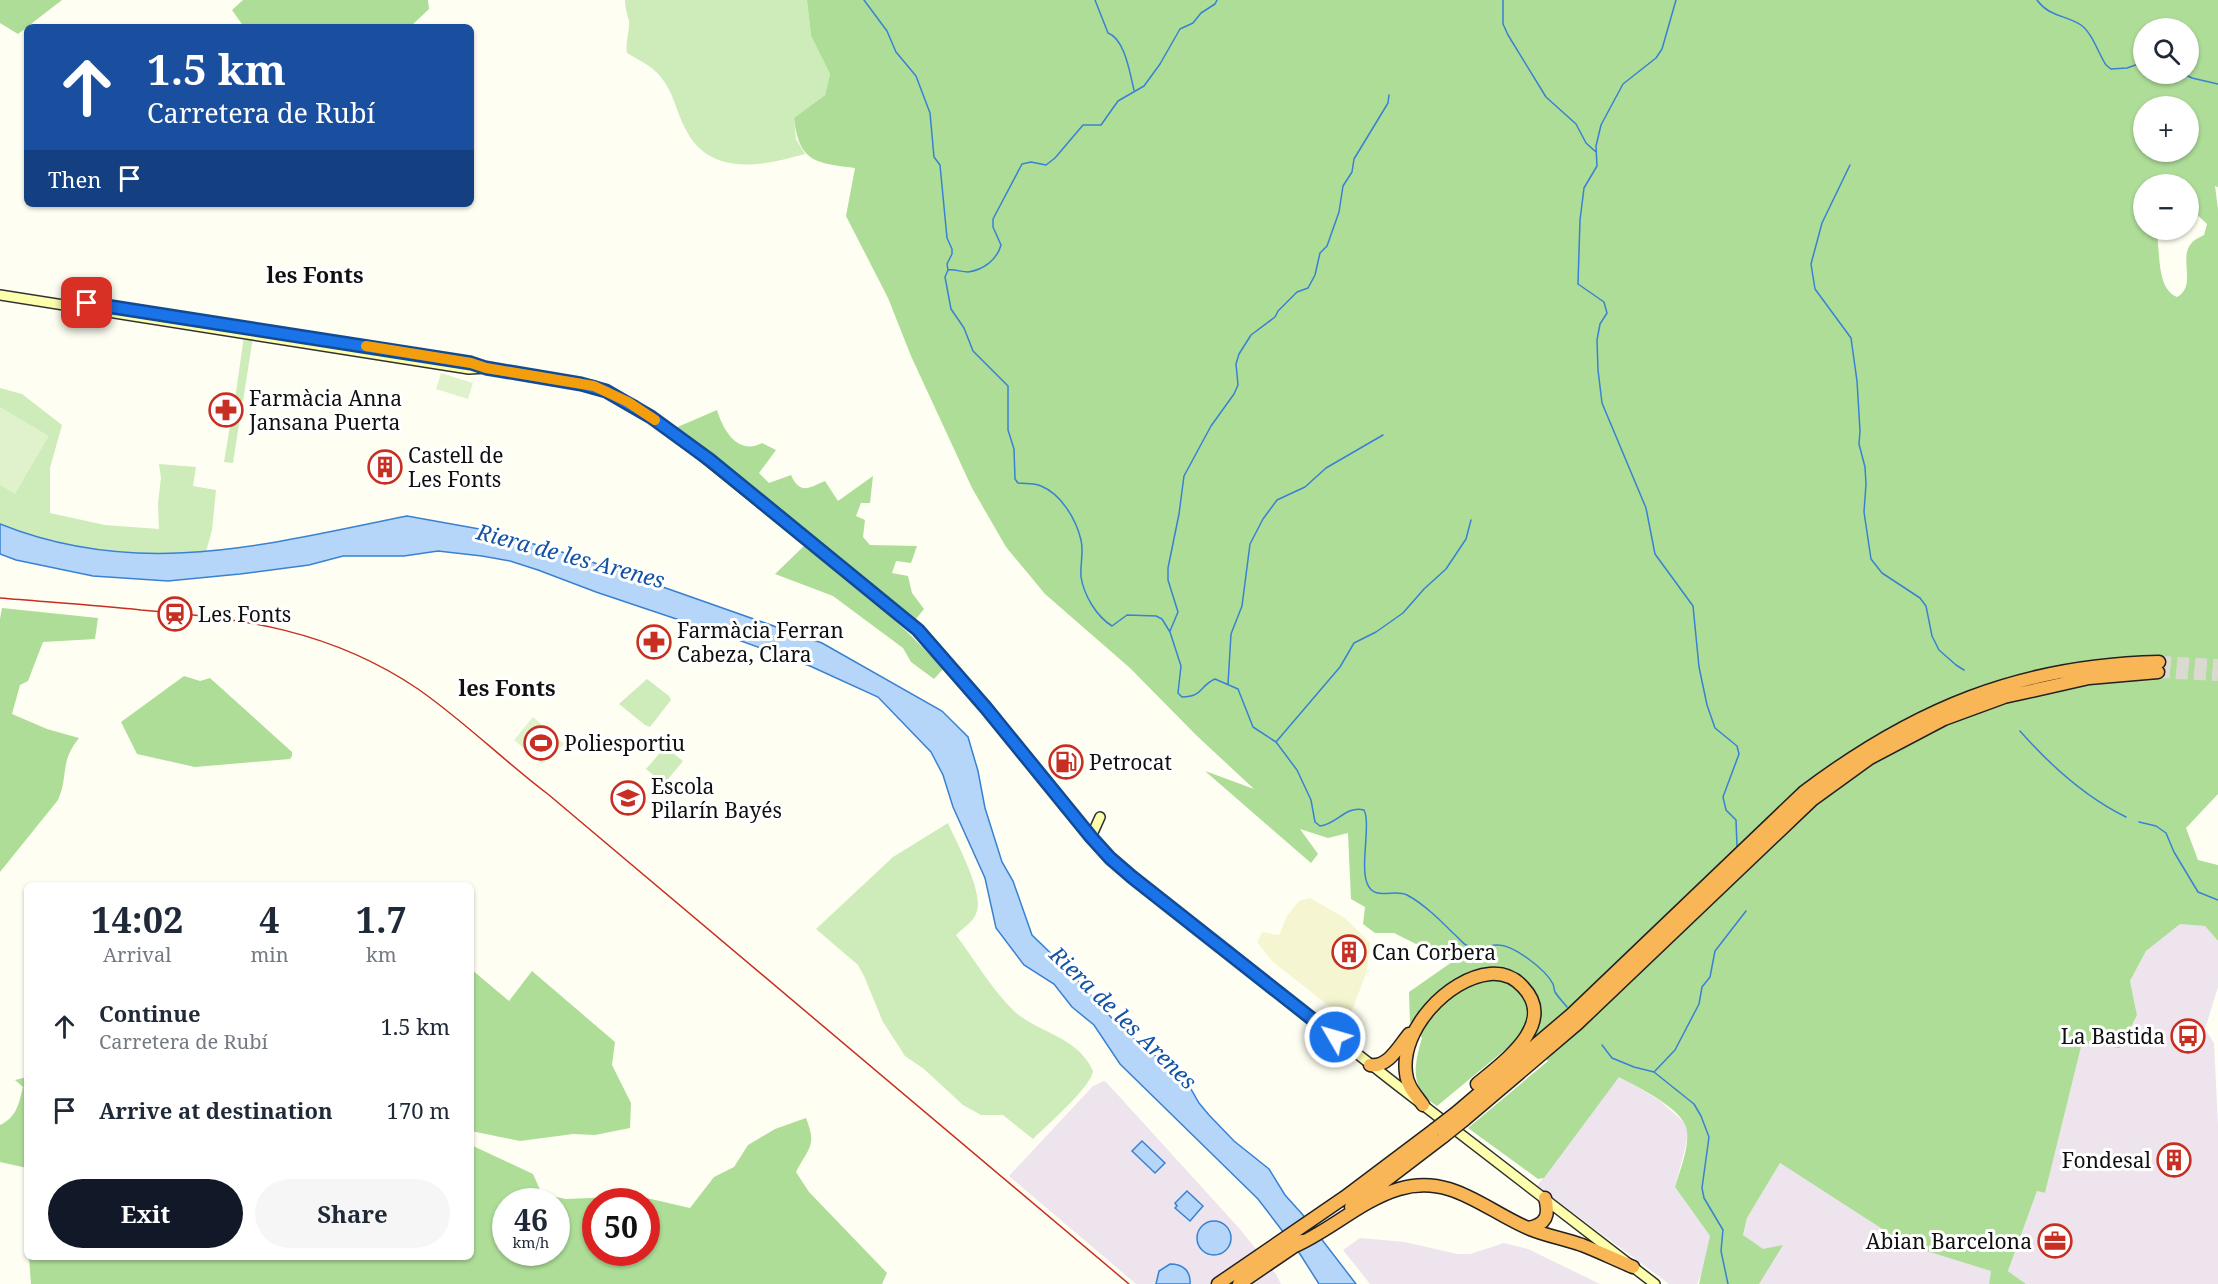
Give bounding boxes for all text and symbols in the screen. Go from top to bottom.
map controls [2133,18,2199,240]
button: search [2133,18,2199,84]
text: 1.5 km [147,40,286,97]
icon: ahead [48,48,126,126]
text: Carretera de Rubí [147,94,375,131]
button: + [2133,96,2199,162]
icon: arrive [113,162,146,195]
text: Then [48,164,101,194]
button: − [2133,174,2199,240]
district label: les Fonts [266,259,364,289]
pin [61,277,112,328]
icon: arrive [70,286,103,319]
place label: Farmàcia Anna Jansana Puerta [248,384,402,436]
pharmacy icon: Farmàcia Anna Jansana Puerta [208,392,244,428]
place label: Castell de Les Fonts [408,441,503,493]
building icon: Castell de Les Fonts [367,449,403,485]
water label: Riera de les Arenes [473,515,668,595]
station icon: Les Fonts [157,596,193,632]
place label: Les Fonts [198,600,291,628]
place label: Farmàcia Ferran Cabeza, Clara [677,616,844,668]
pharmacy icon: Farmàcia Ferran Cabeza, Clara [636,624,672,660]
district label: les Fonts [458,672,556,702]
sports icon: Poliesportiu [523,725,559,761]
place label: Poliesportiu [564,729,685,757]
fuel station icon: Petrocat [1048,744,1084,780]
place label: Petrocat [1089,748,1172,776]
place label: Escola Pilarín Bayés [651,772,782,824]
school or university icon: Escola Pilarín Bayés [610,780,646,816]
text: 14:02 [91,895,183,944]
text: 4 [259,895,280,944]
text: 1.7 [356,895,407,944]
building icon: Can Corbera [1331,934,1367,970]
water label: Riera de les Arenes [1043,938,1204,1095]
place label: Can Corbera [1372,938,1496,966]
text: Arrival [103,941,171,968]
text: min [250,941,289,968]
text: km [366,941,397,968]
text: Continue [99,998,201,1028]
position arrow [1303,1005,1367,1069]
icon: ahead [48,1010,81,1043]
text: 1.5 km [381,1011,450,1041]
bus stop icon: La Bastida [2170,1018,2206,1054]
place label: La Bastida [2061,1022,2165,1050]
text: Carretera de Rubí [99,1028,268,1055]
icon: arrive [48,1094,81,1127]
text: Arrive at destination [99,1095,333,1125]
text: 170 m [387,1095,450,1125]
building icon: Fondesal [2156,1142,2192,1178]
place label: Fondesal [2062,1146,2151,1174]
button: Exit [48,1179,243,1248]
button: Share [255,1179,450,1248]
speed limit sign: 50 [582,1188,660,1266]
text: 46 [514,1199,548,1240]
office icon: Abian Barcelona [2037,1223,2073,1259]
place label: Abian Barcelona [1866,1227,2032,1255]
text: km/h [513,1232,549,1252]

